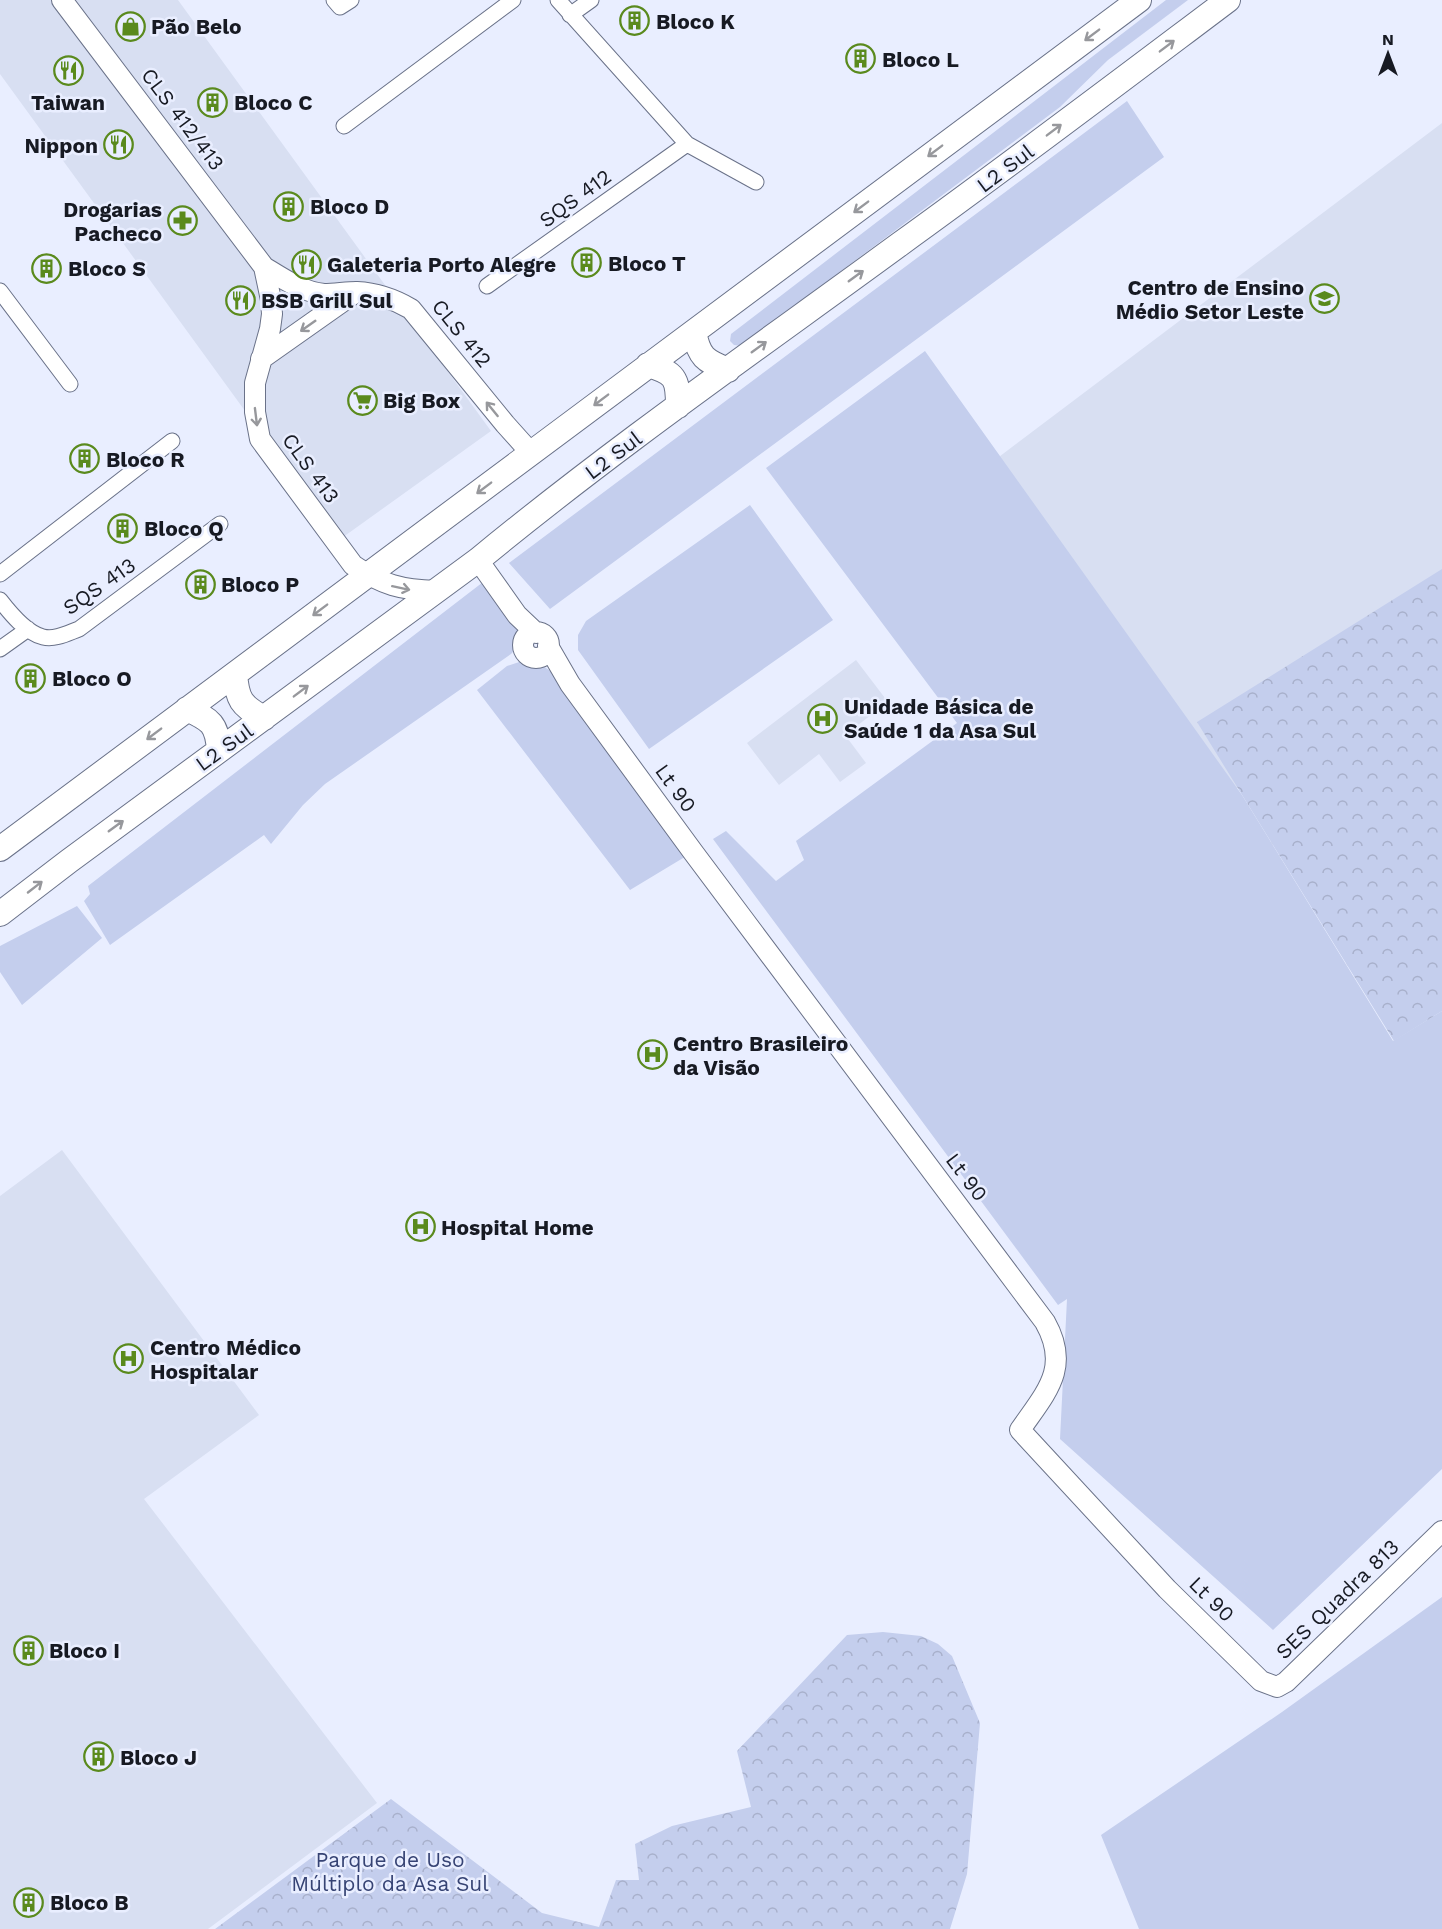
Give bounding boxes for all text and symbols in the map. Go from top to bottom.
building icon: Bloco K [619,5,651,37]
place label: Bloco K [656,9,735,34]
shop icon: Pão Belo [114,10,146,42]
place label: Pão Belo [151,14,242,39]
north arrow [1358,24,1418,84]
one-way arrow [1084,29,1100,41]
text: N [1382,30,1394,49]
one-way arrow [1158,40,1174,53]
building icon: Bloco L [845,43,877,75]
place label: Bloco L [882,47,959,72]
restaurant icon: Taiwan [52,55,84,87]
street label: CLS 412/413 [136,63,230,175]
building icon: Bloco C [197,86,229,118]
place label: Taiwan [31,90,105,115]
place label: Bloco C [234,90,313,115]
one-way arrow [1046,124,1062,137]
restaurant icon: Nippon [103,129,135,161]
place label: Nippon [24,133,98,158]
street label: L2 Sul [972,138,1039,197]
one-way arrow [928,145,944,158]
street label: SQS 412 [534,164,616,232]
building icon: Bloco D [273,190,305,222]
place label: Bloco D [310,194,389,219]
place label: Drogarias Pacheco [63,197,162,246]
one-way arrow [853,201,869,213]
pharmacy icon: Drogarias Pacheco [167,205,199,237]
building icon: Bloco T [571,247,603,279]
restaurant icon: Galeteria Porto Alegre [290,248,322,280]
place label: Bloco T [608,251,686,276]
building icon: Bloco S [31,252,63,284]
place label: Galeteria Porto Alegre [327,252,556,277]
place label: Bloco S [68,256,146,281]
one-way arrow [848,270,864,282]
place label: Centro de Ensino Médio Setor Leste [1116,275,1304,324]
school or university icon: Centro de Ensino Médio Setor Leste [1309,283,1341,315]
restaurant icon: BSB Grill Sul [224,284,256,316]
place label: BSB Grill Sul [261,288,393,313]
street label: CLS 412 [427,294,497,372]
one-way arrow [301,319,317,332]
one-way arrow [751,341,767,354]
supermarket icon: Big Box [346,384,378,416]
place label: Big Box [383,388,461,413]
one-way arrow [594,394,610,406]
one-way arrow [486,401,499,417]
one-way arrow [251,406,262,426]
street label: L2 Sul [580,425,647,484]
street label: CLS 413 [277,428,345,508]
building icon: Bloco R [69,443,101,475]
place label: Bloco R [106,447,185,472]
one-way arrow [476,482,492,494]
building icon: Bloco Q [107,512,139,544]
place label: Bloco Q [144,516,224,541]
street label: SQS 413 [58,552,140,620]
building icon: Bloco P [184,568,216,600]
place label: Bloco P [221,572,299,597]
one-way arrow [391,582,410,594]
one-way arrow [313,604,329,616]
building icon: Bloco O [15,662,47,694]
place label: Bloco O [52,666,132,691]
one-way arrow [292,685,308,697]
place label: Unidade Básica de Saúde 1 da Asa Sul [844,694,1036,743]
hospital icon: Unidade Básica de Saúde 1 da Asa Sul [807,702,839,734]
street label: L2 Sul [190,718,258,776]
one-way arrow [147,728,163,740]
street label: Lt 90 [650,759,702,817]
one-way arrow [108,820,124,832]
one-way arrow [26,881,42,894]
place label: Centro Brasileiro da Visão [673,1031,848,1080]
hospital icon: Centro Brasileiro da Visão [636,1039,668,1071]
street label: Lt 90 [941,1148,993,1206]
hospital icon: Hospital Home [404,1211,436,1243]
place label: Hospital Home [441,1215,594,1240]
place label: Centro Médico Hospitalar [150,1335,301,1384]
hospital icon: Centro Médico Hospitalar [113,1343,145,1375]
street label: SES Quadra 813 [1270,1534,1404,1664]
street label: Lt 90 [1184,1571,1240,1627]
building icon: Bloco I [12,1634,44,1666]
place label: Bloco I [49,1638,120,1663]
building icon: Bloco J [83,1741,115,1773]
place label: Bloco J [120,1745,197,1770]
park label: Parque de Uso Múltiplo da Asa Sul [291,1847,489,1896]
building icon: Bloco B [13,1886,45,1918]
place label: Bloco B [50,1890,129,1915]

